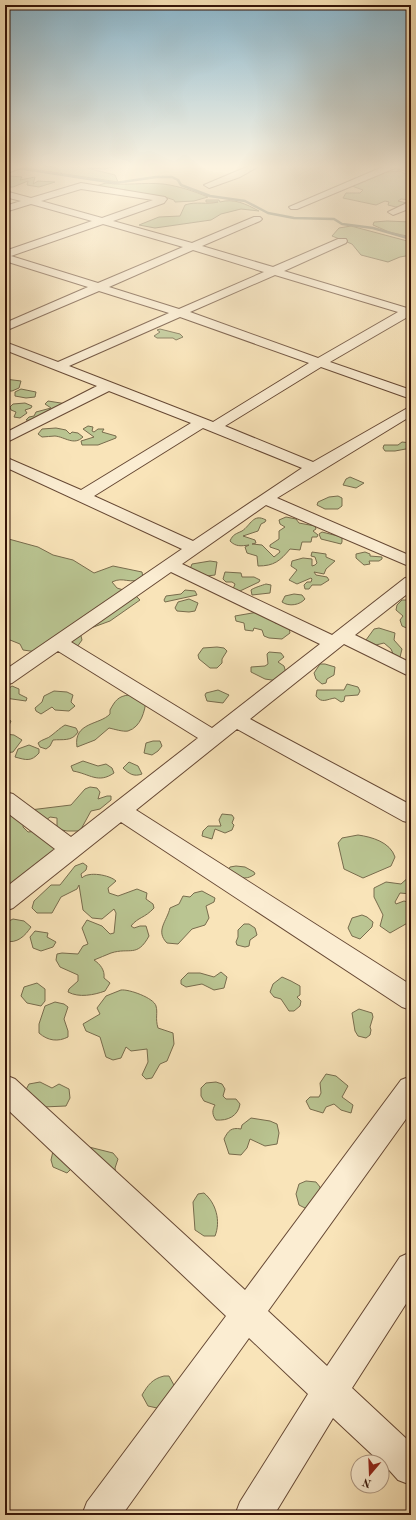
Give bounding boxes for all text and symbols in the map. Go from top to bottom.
north arrow [350,1454,390,1494]
text: N [361,1475,373,1489]

